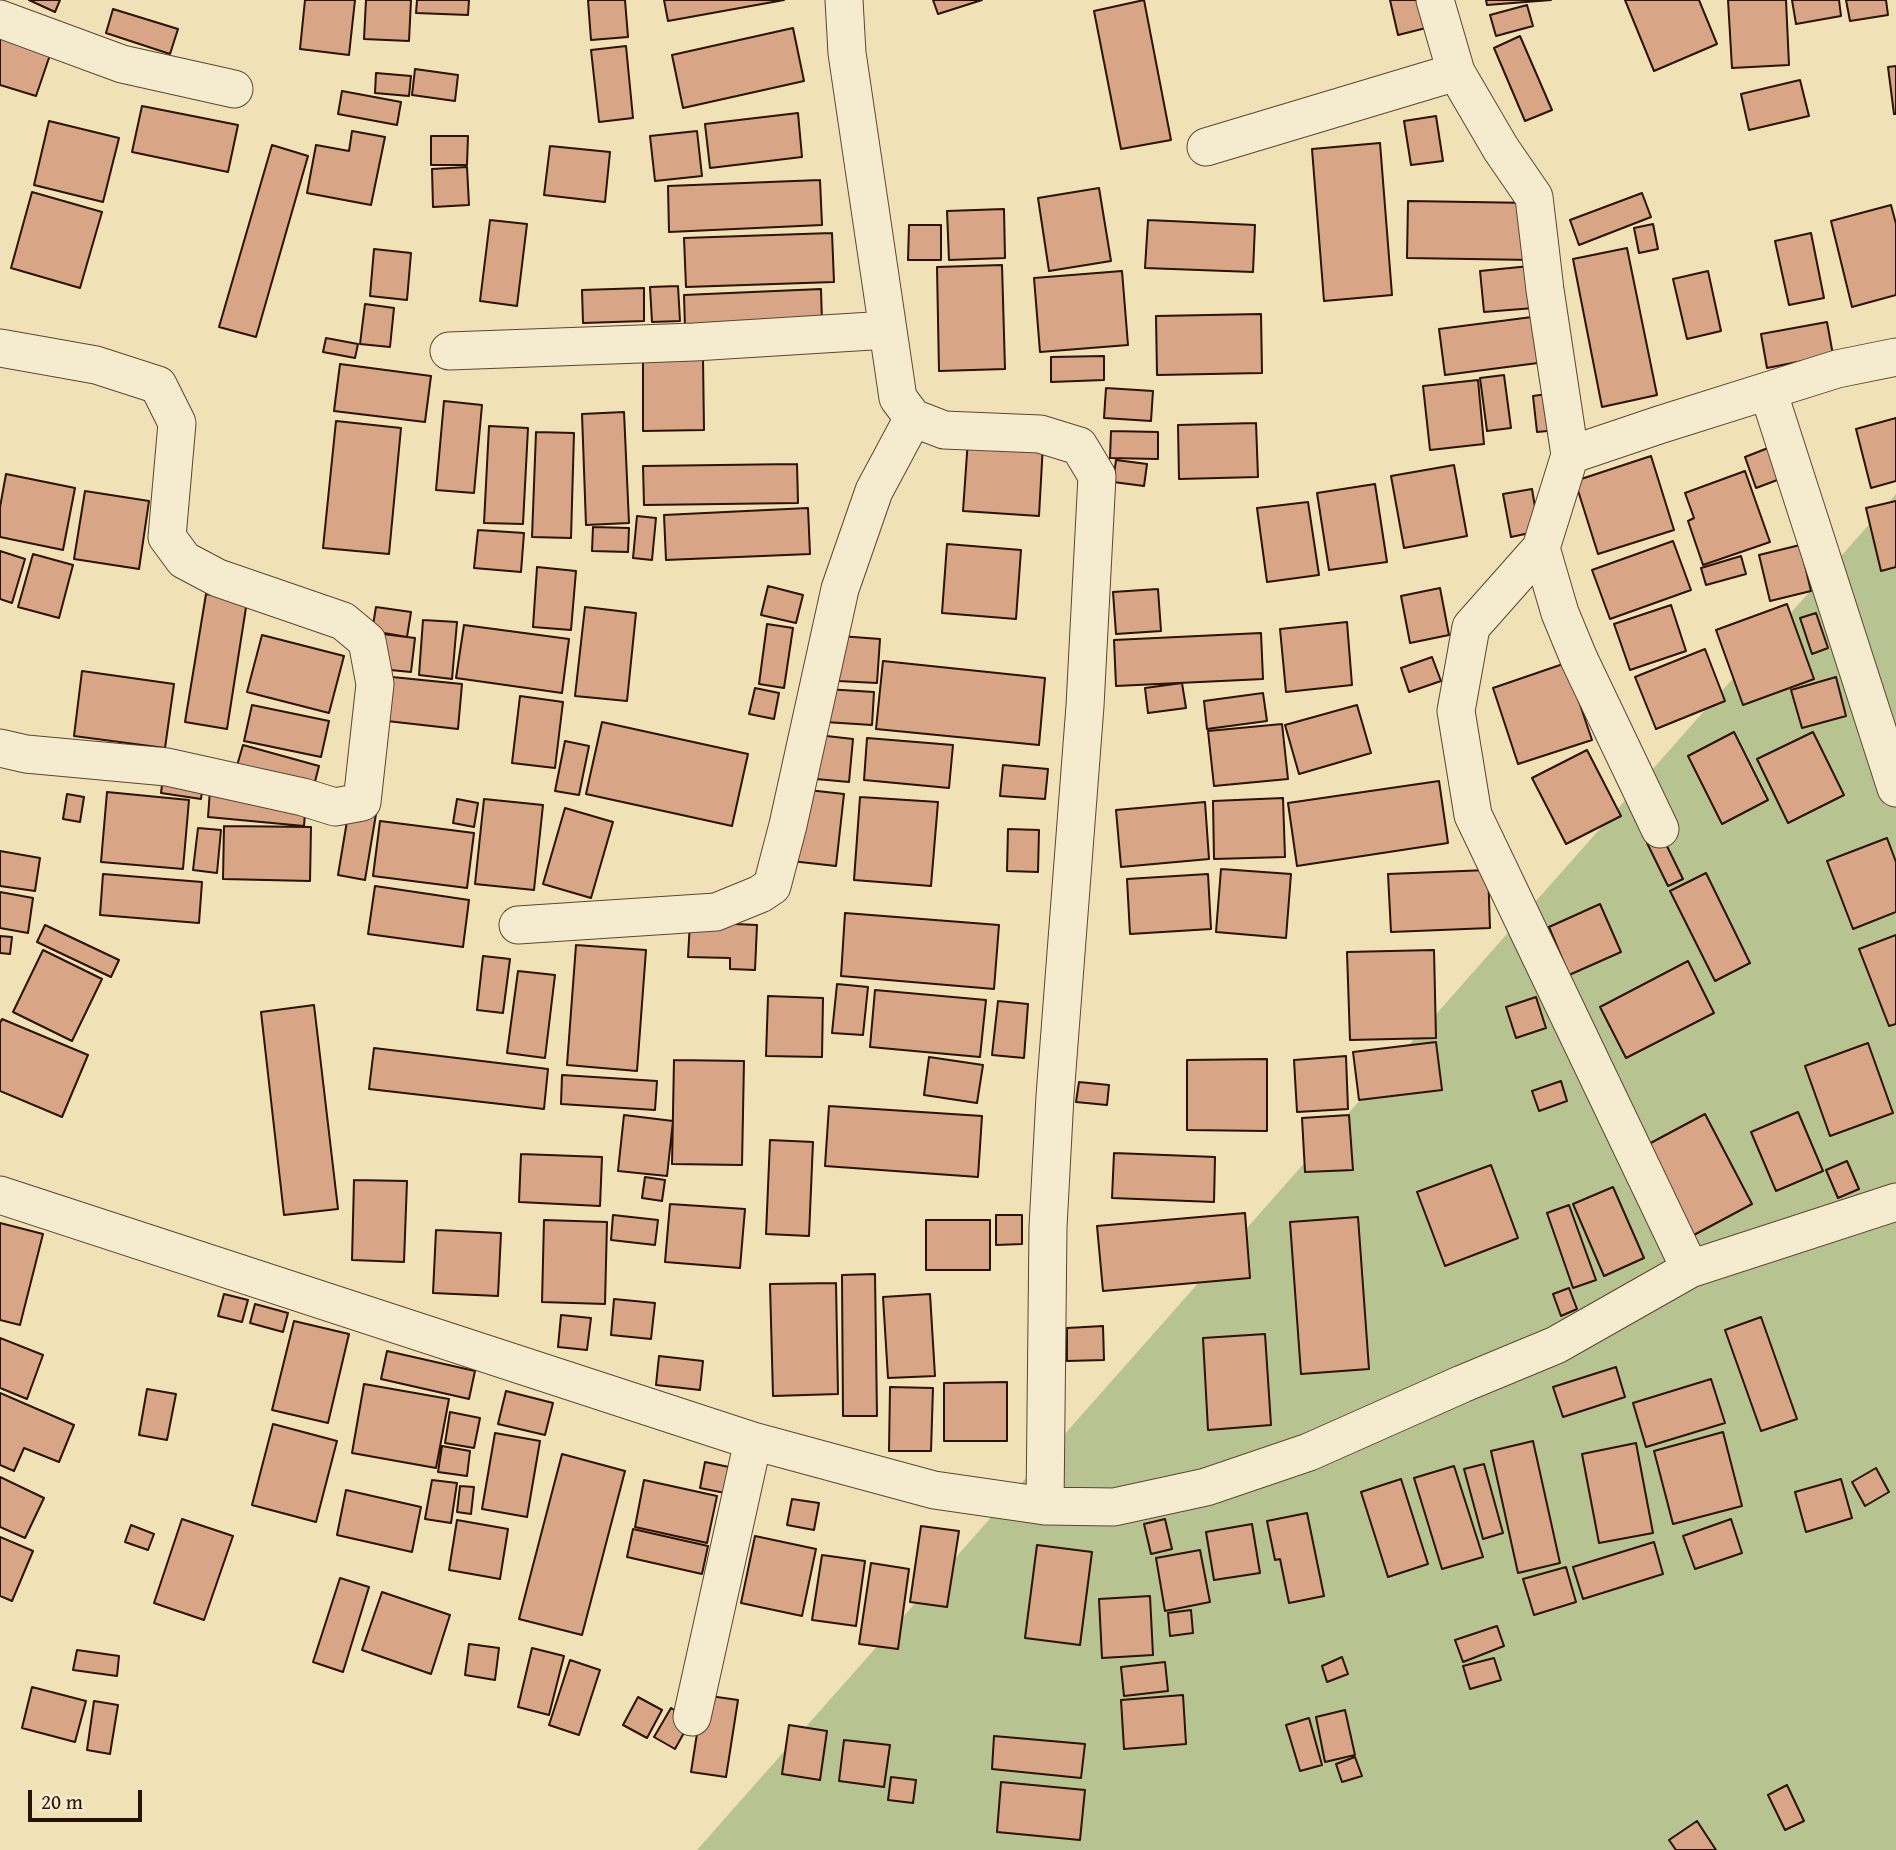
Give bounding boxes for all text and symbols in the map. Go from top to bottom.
scale bar [32,1776,145,1820]
text: 20 m [41,1786,83,1817]

